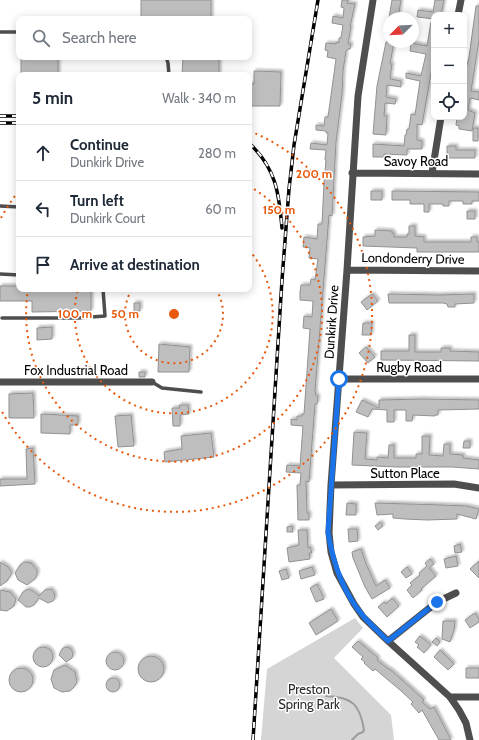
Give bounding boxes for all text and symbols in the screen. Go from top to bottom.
north arrow [383,12,419,48]
map controls [431,12,467,120]
button: + [431,12,467,48]
search box [16,16,252,60]
icon: search [30,27,52,49]
text: Search here [62,29,137,47]
button: − [431,48,467,84]
button: locate [431,84,467,120]
text: 5 min [32,88,73,108]
text: Walk · 340 m [162,90,236,106]
text: Continue [70,136,129,154]
icon: ahead [32,142,54,164]
text: 280 m [198,145,236,161]
street label: Savoy Road [384,153,448,169]
text: Dunkirk Drive [70,154,144,170]
text: 200 m [296,166,332,181]
text: Turn left [70,192,124,210]
icon: left [32,198,54,220]
text: 60 m [205,201,236,217]
text: 150 m [263,202,295,217]
text: Dunkirk Court [70,210,145,226]
street label: Londonderry Drive [361,249,465,267]
icon: arrive [32,254,54,276]
text: Arrive at destination [70,256,200,274]
street label: Dunkirk Drive [320,284,342,359]
text: 100 m [58,306,92,321]
text: 50 m [111,306,139,321]
centre of rings [167,307,181,321]
street label: Rugby Road [376,359,442,375]
street label: Fox Industrial Road [24,362,128,378]
route start [330,370,348,388]
street label: Sutton Place [370,465,440,481]
route end [428,593,446,611]
park label: Preston Spring Park [278,681,340,712]

